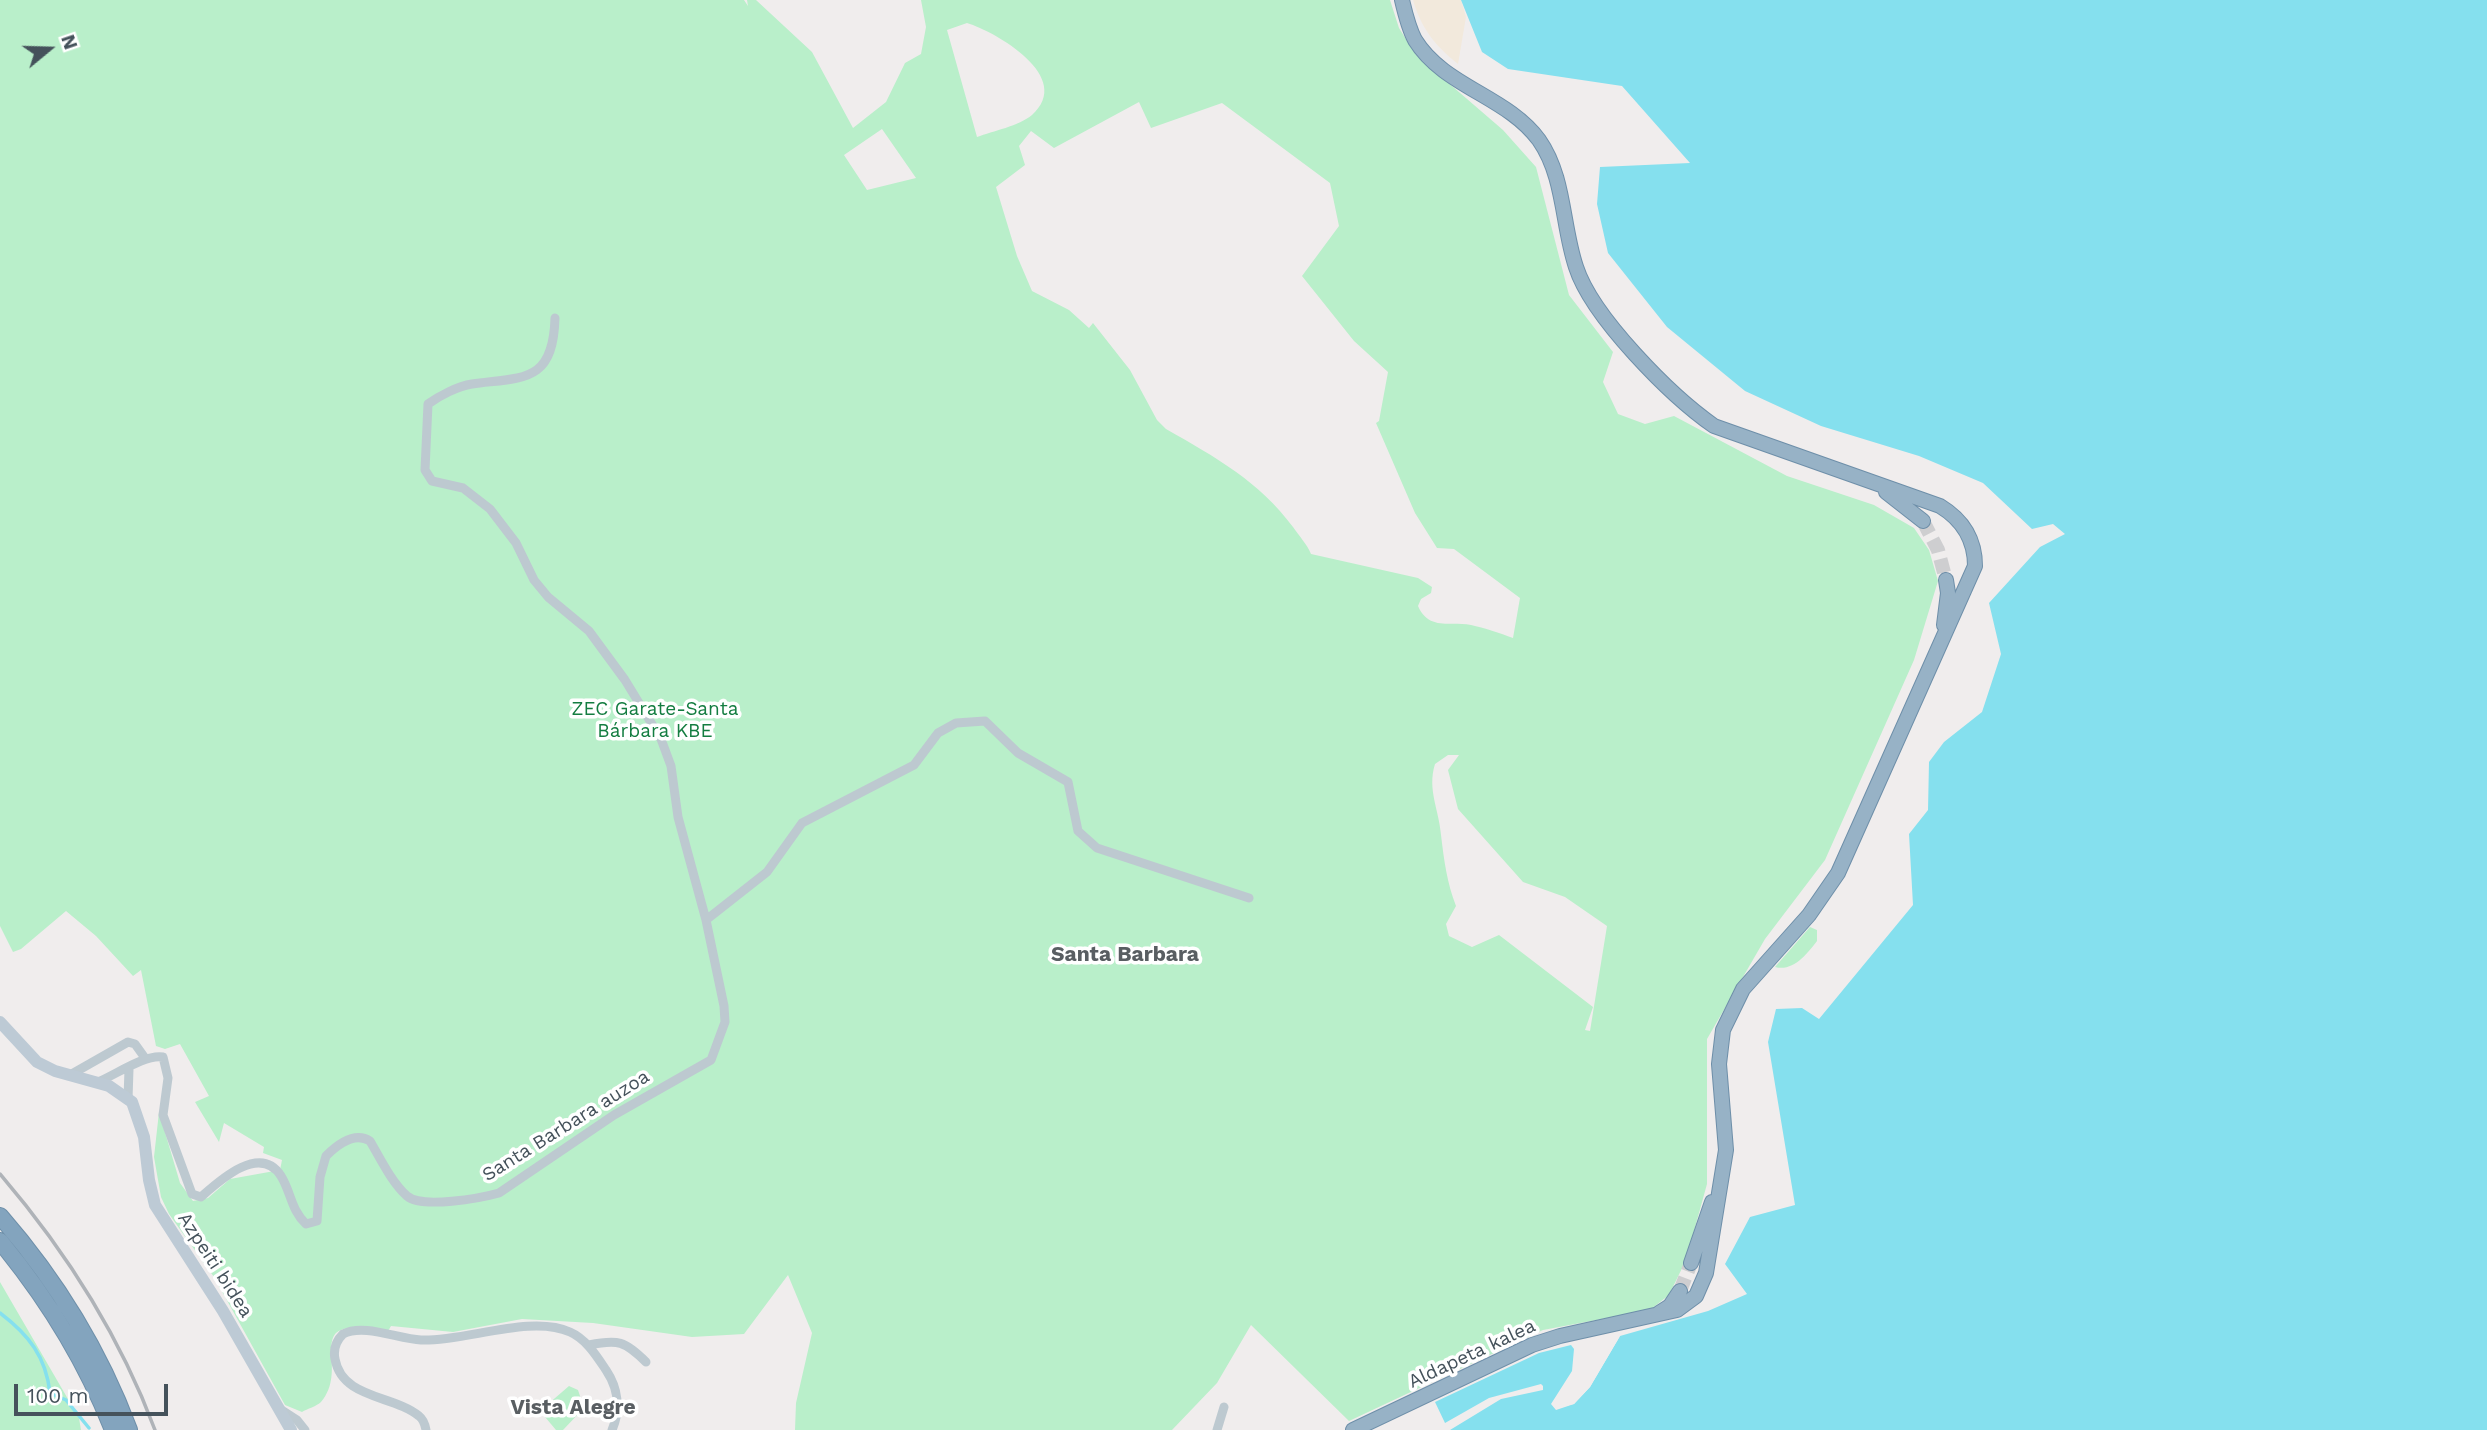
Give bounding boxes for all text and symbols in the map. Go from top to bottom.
north arrow [14,14,84,84]
text: N [56,32,82,52]
park label: ZEC Garate-Santa Bárbara KBE [572,698,738,742]
district label: Santa Barbara [1051,942,1199,968]
street label: Santa Barbara auzoa [478,1065,654,1187]
street label: Azpeiti bidea [173,1208,257,1322]
street label: Aldapeta kalea [1405,1315,1539,1393]
scale bar [18,1370,172,1414]
text: 100 m [27,1383,89,1408]
district label: Vista Alegre [510,1395,636,1421]

